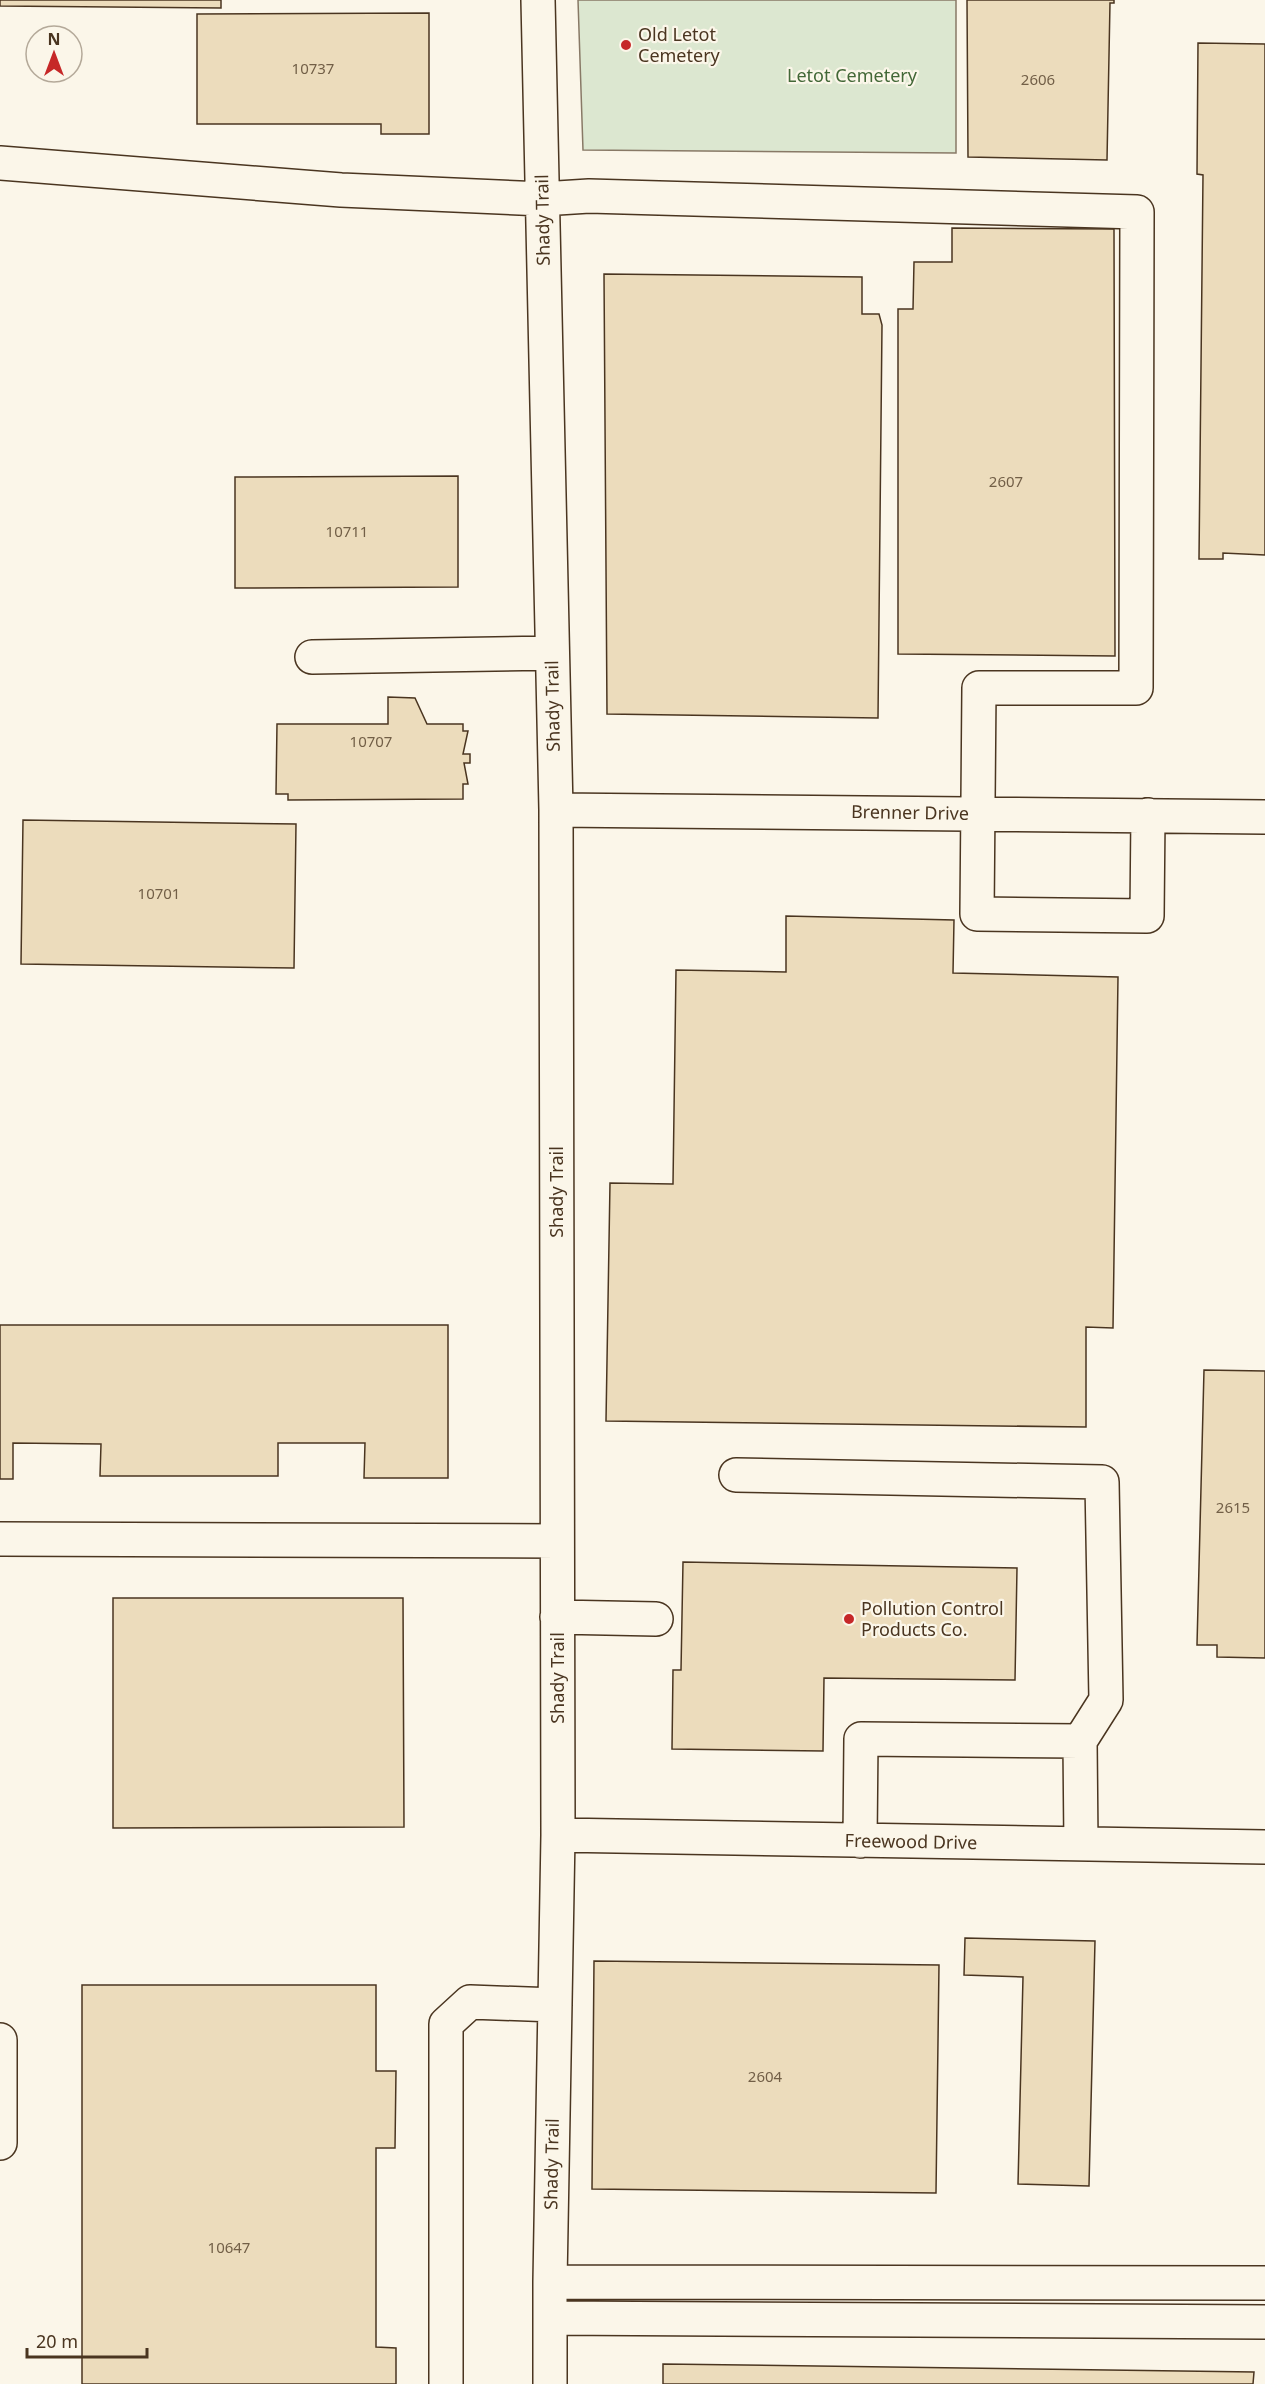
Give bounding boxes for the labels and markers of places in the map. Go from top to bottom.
place label: Old Letot Cemetery [638,22,721,67]
marker: Old Letot Cemetery [619,38,633,52]
place label: Pollution Control Products Co. [861,1596,1004,1641]
marker: Pollution Control Products Co. [842,1612,856,1626]

